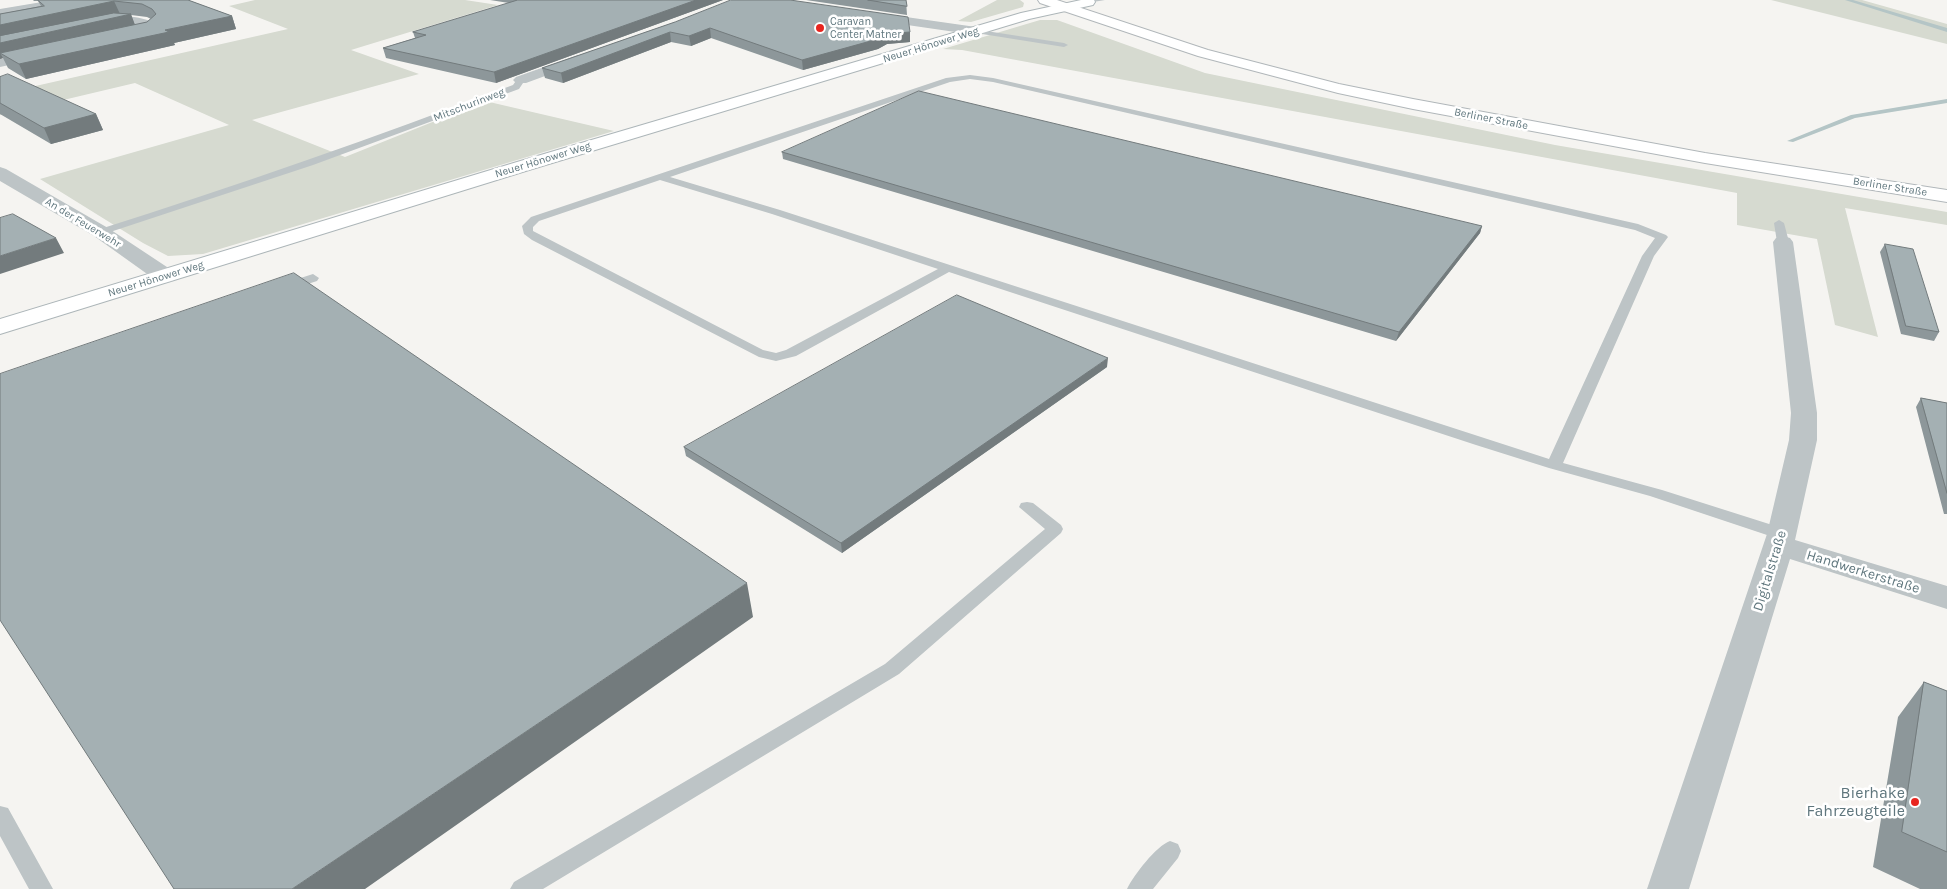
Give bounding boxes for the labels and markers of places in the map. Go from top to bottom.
place label: Caravan Center Matner [830,15,901,41]
marker: Caravan Center Matner [814,22,826,34]
place label: Bierhake Fahrzeugteile [1807,783,1905,821]
marker: Bierhake Fahrzeugteile [1909,796,1921,808]

